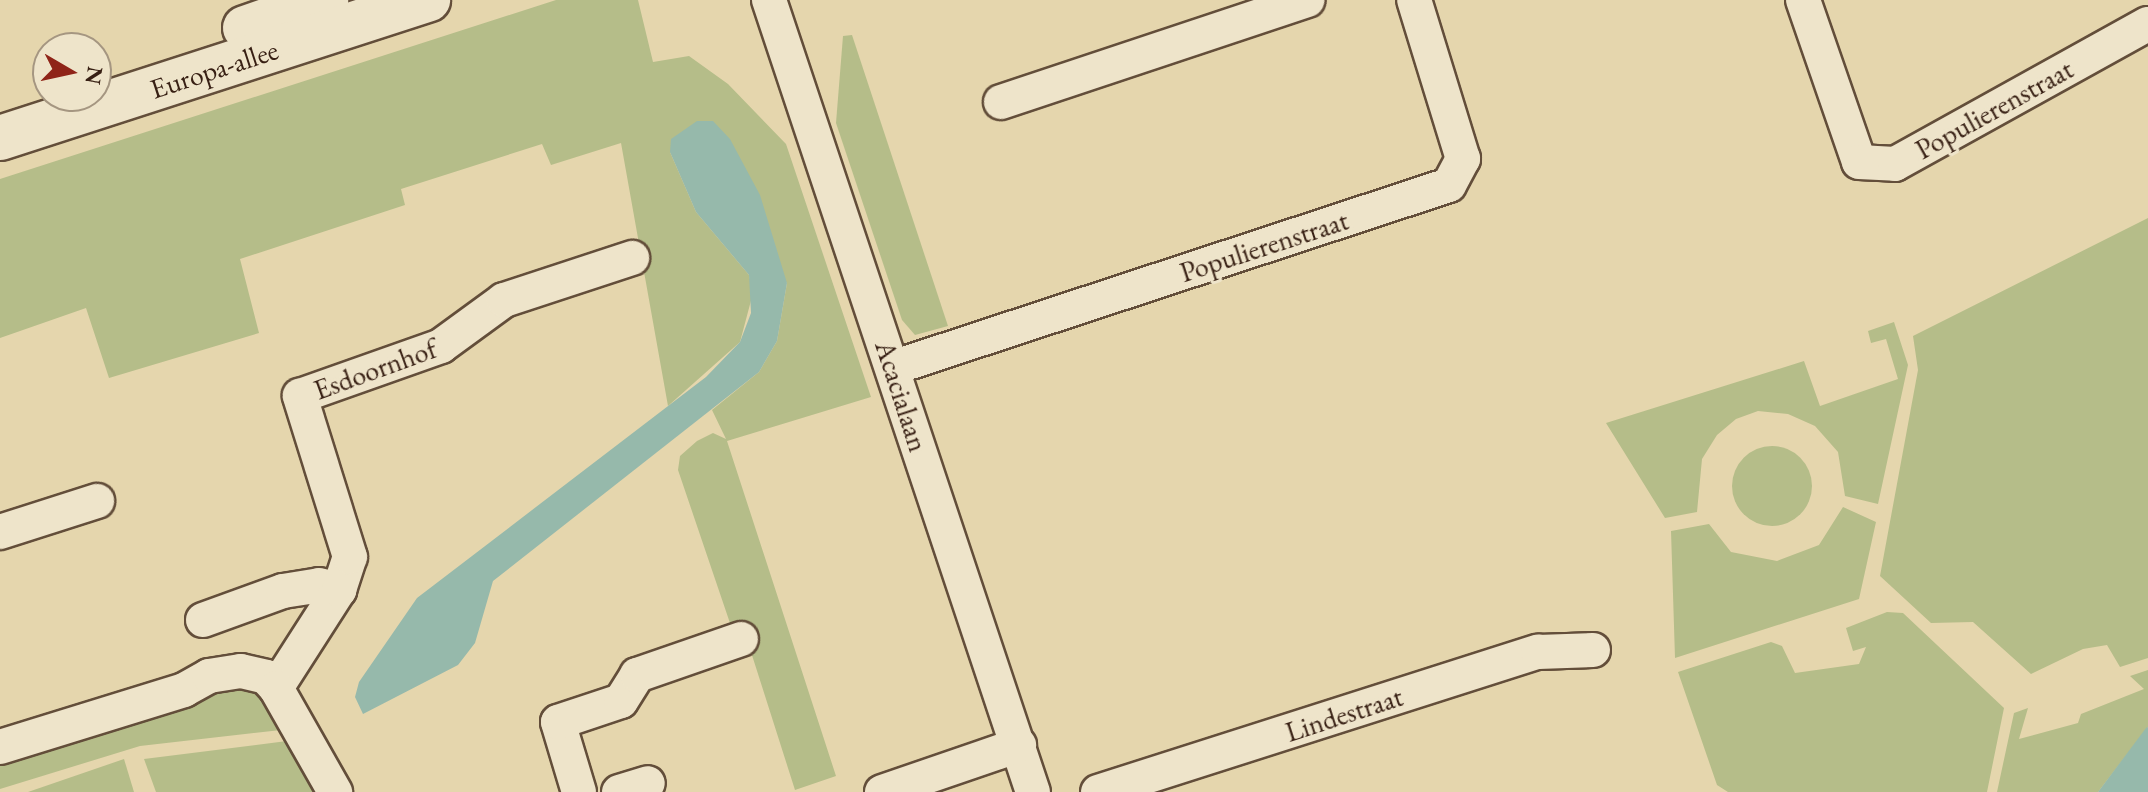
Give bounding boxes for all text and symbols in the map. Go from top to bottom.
north arrow [32,32,112,112]
street label: Europa-allee [146,33,282,105]
street label: Populierenstraat [1909,52,2079,166]
text: N [79,64,110,87]
street label: Populierenstraat [1176,203,1352,289]
street label: Esdoornhof [309,331,441,407]
street label: Acacialaan [868,336,936,456]
street label: Lindestraat [1281,679,1407,749]

